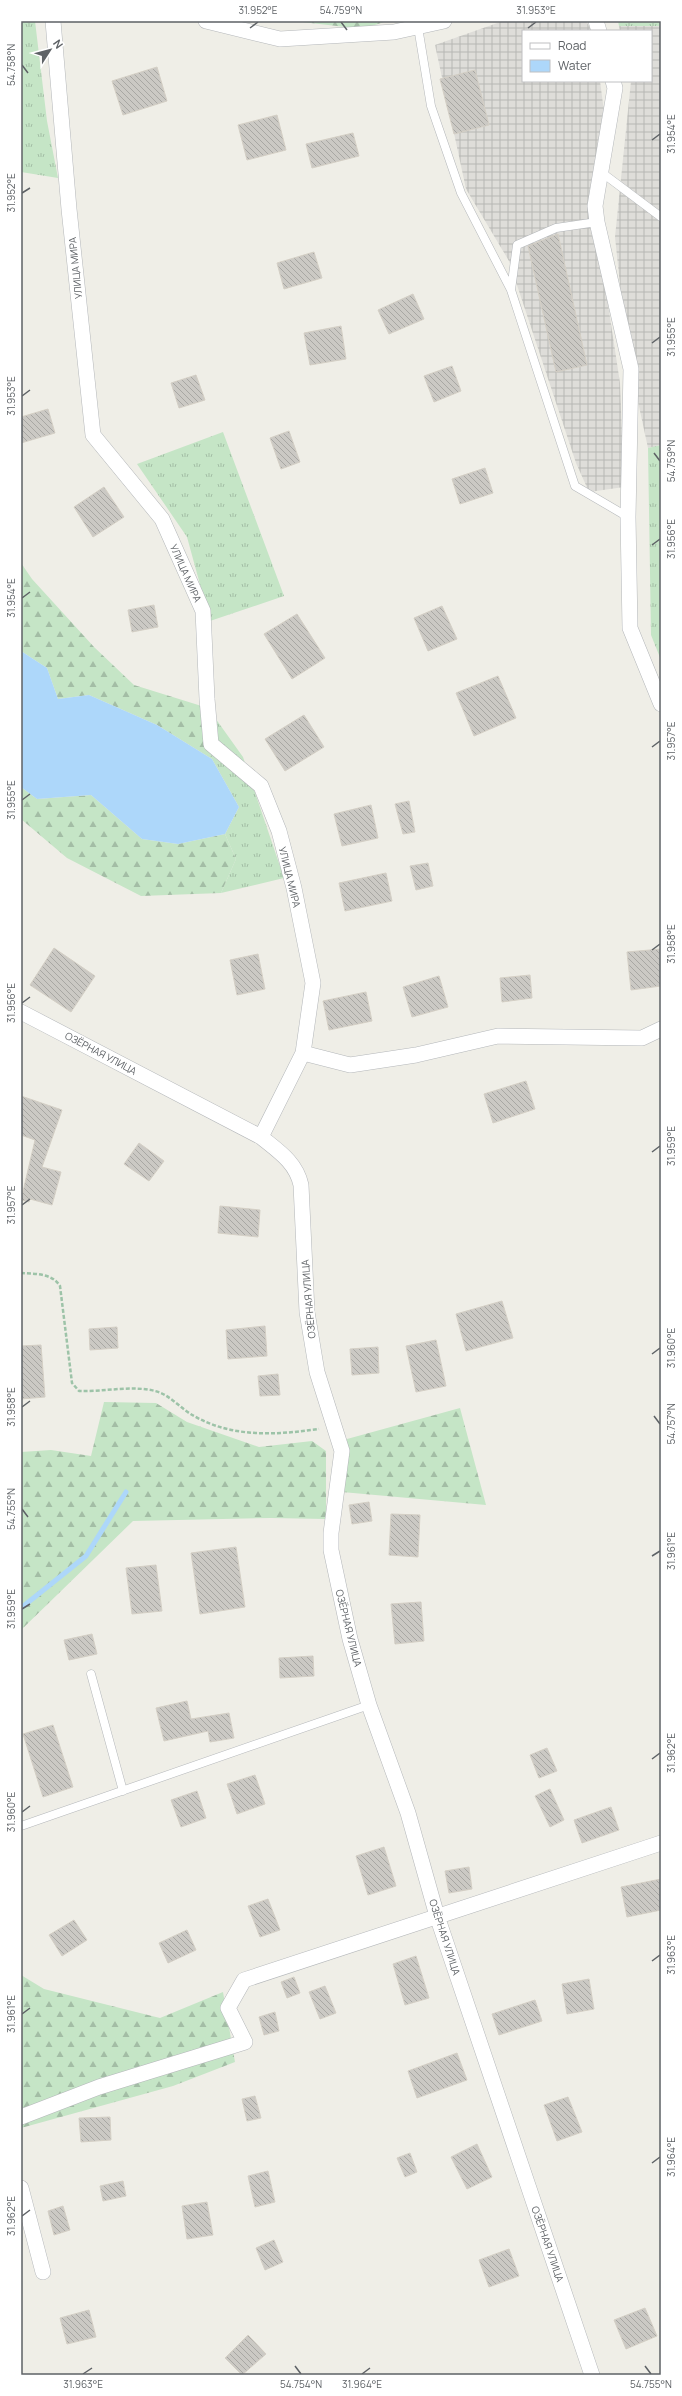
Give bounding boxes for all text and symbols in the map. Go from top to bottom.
text: 31.952°E [238,3,278,17]
text: 54.759°N [320,3,362,17]
text: 31.953°E [516,3,556,17]
north arrow [30,30,70,70]
legend [522,30,652,82]
text: N [50,36,67,52]
text: Road [558,37,586,54]
text: 54.758°N [4,44,18,86]
text: Water [558,57,592,74]
text: 31.954°E [664,114,678,154]
text: 31.952°E [4,173,18,213]
street label: УЛИЦА МИРА [65,236,85,300]
text: 31.955°E [664,317,678,357]
text: 31.953°E [4,376,18,416]
text: 54.759°N [664,440,678,482]
text: 31.956°E [664,519,678,559]
street label: УЛИЦА МИРА [167,542,205,605]
text: 31.954°E [4,578,18,618]
text: 31.957°E [664,721,678,760]
text: 31.955°E [4,780,18,820]
street label: УЛИЦА МИРА [276,845,304,910]
text: 31.958°E [664,924,678,964]
text: 31.956°E [4,983,18,1023]
street label: ОЗЁРНАЯ УЛИЦА [63,1028,140,1078]
text: 31.959°E [664,1126,678,1166]
text: 31.957°E [4,1185,18,1224]
street label: ОЗЁРНАЯ УЛИЦА [298,1258,318,1339]
text: 31.960°E [664,1328,678,1368]
text: 31.958°E [4,1387,18,1427]
text: 54.757°N [664,1403,678,1445]
text: 54.755°N [4,1488,18,1530]
text: 31.961°E [664,1532,678,1570]
street label: ОЗЁРНАЯ УЛИЦА [333,1588,366,1669]
text: 31.959°E [4,1589,18,1629]
text: 31.962°E [664,1733,678,1773]
text: 31.960°E [4,1792,18,1832]
street label: ОЗЁРНАЯ УЛИЦА [426,1897,464,1978]
text: 31.963°E [664,1935,678,1975]
text: 31.961°E [4,1995,18,2033]
text: 31.964°E [664,2137,678,2177]
text: 31.962°E [4,2196,18,2236]
street label: ОЗЁРНАЯ УЛИЦА [528,2204,568,2284]
text: 31.963°E [63,2377,103,2391]
text: 54.754°N [280,2377,322,2391]
text: 31.964°E [342,2377,382,2391]
text: 54.755°N [630,2377,672,2391]

